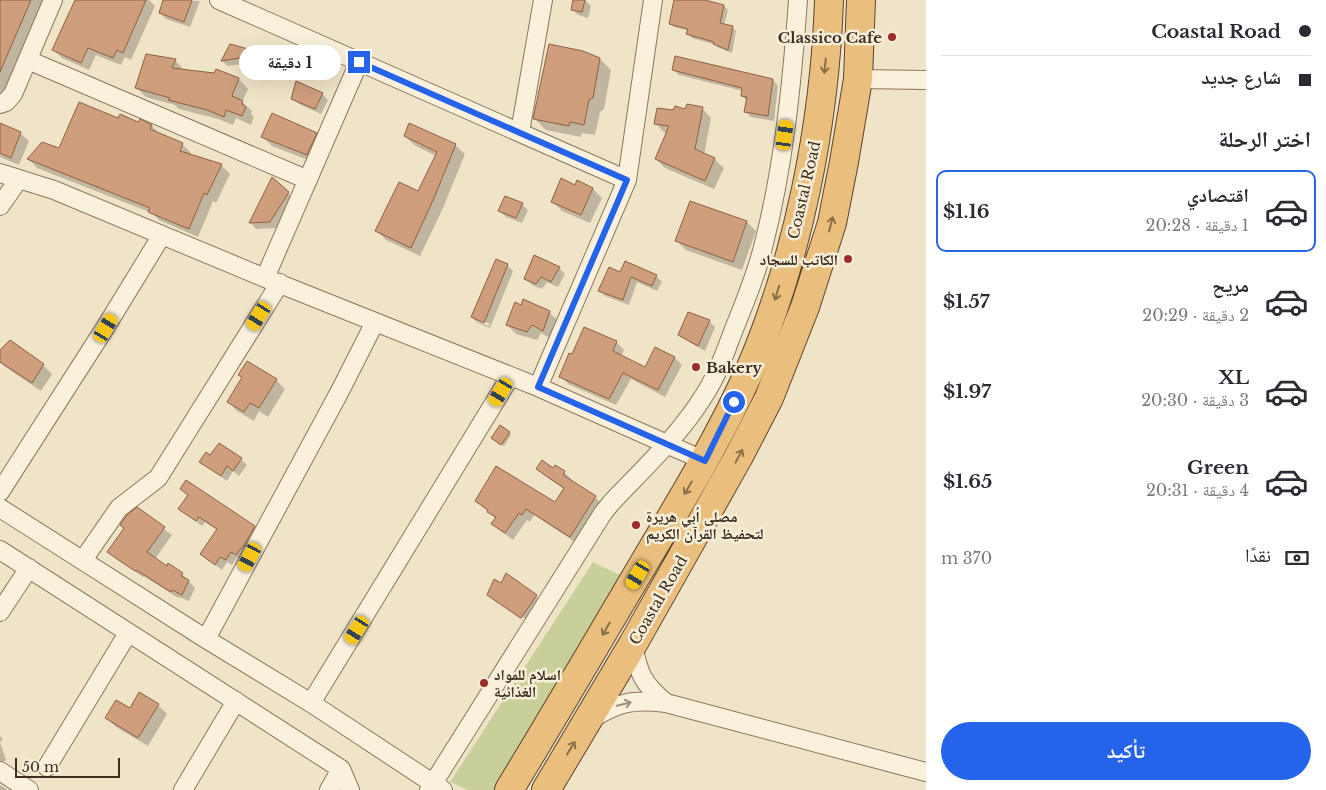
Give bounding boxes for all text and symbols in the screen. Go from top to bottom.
text: Coastal Road [1151,20,1281,43]
place label: Classico Cafe [778,28,882,47]
marker: Classico Cafe [886,31,898,43]
callout: 1 دقيقة [239,44,342,80]
route end [348,51,370,73]
text: 1 دقيقة [268,52,312,72]
one-way arrow [820,58,830,74]
text: شارع جديد [1201,66,1281,89]
car [775,119,794,151]
text: اختر الرحلة [1218,126,1311,153]
street label: Coastal Road [783,139,825,241]
text: اقتصادي [1187,184,1249,207]
icon: car [1264,189,1309,234]
text: $1.16 [943,200,990,223]
text: 1 دقيقة · 20:28 [1146,215,1249,235]
one-way arrow [827,216,836,232]
place label: الكاتب للسجاد [760,250,838,269]
marker: الكاتب للسجاد [842,253,854,265]
text: مريح [1212,274,1249,297]
icon: car [1264,279,1309,324]
one-way arrow [772,285,781,301]
text: $1.57 [943,290,990,313]
car [244,299,273,333]
text: 2 دقيقة · 20:29 [1142,305,1249,325]
car [91,311,120,345]
place label: Bakery [706,358,762,377]
marker: Bakery [690,361,702,373]
text: XL [1219,366,1249,389]
icon: car [1264,369,1309,414]
car [486,375,515,409]
text: $1.97 [943,380,991,403]
text: 3 دقيقة · 20:30 [1141,390,1249,410]
route start [723,391,745,413]
one-way arrow [734,448,744,463]
text: Green [1187,456,1249,479]
icon: car [1264,459,1309,504]
text: $1.65 [943,470,992,493]
text: 4 دقيقة · 20:31 [1146,480,1249,500]
one-way arrow [683,481,693,495]
place label: مصلى أبي هريرة لتحفيظ القرآن الكريم [646,507,764,544]
marker: مصلى أبي هريرة لتحفيظ القرآن الكريم [630,519,642,531]
car [236,540,263,574]
text: نقدًا [1245,544,1271,567]
icon: cash [1283,544,1311,572]
text: 370 m [941,548,992,568]
street label: Coastal Road [625,552,691,648]
car [623,558,652,592]
car [342,613,371,647]
one-way arrow [601,621,611,635]
place label: اسلام للمواد الغذائية [494,665,561,701]
marker: اسلام للمواد الغذائية [478,677,490,689]
one-way arrow [616,698,632,708]
button: تأكيد [941,722,1311,780]
one-way arrow [566,742,576,756]
scale bar [15,755,120,778]
text: 50 m [22,758,59,776]

